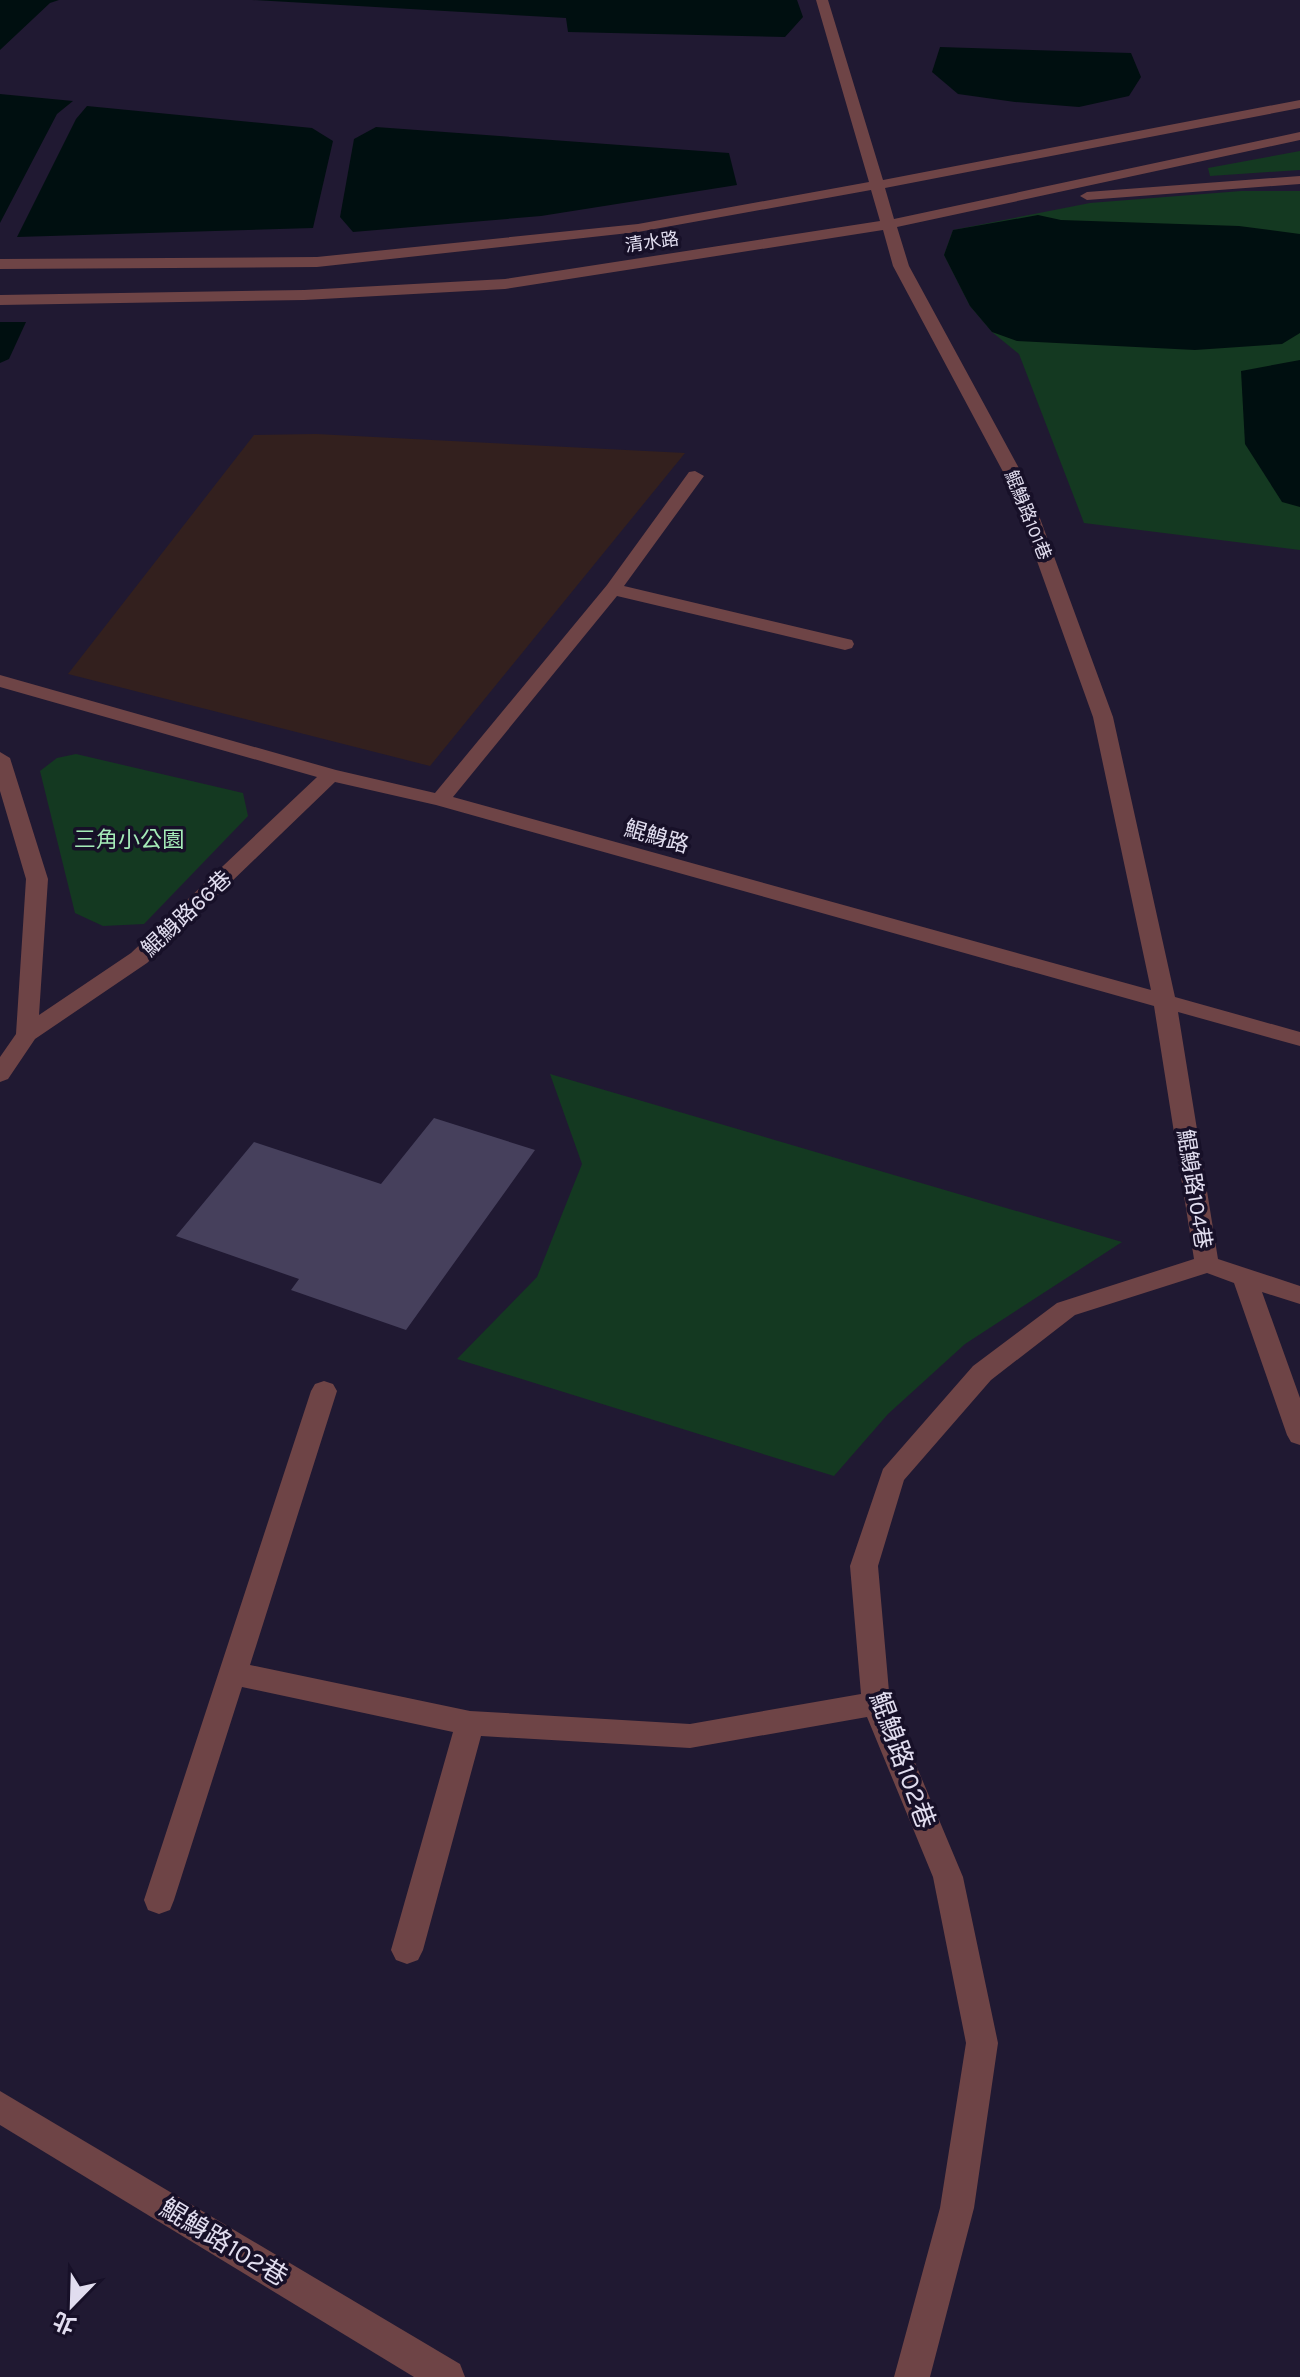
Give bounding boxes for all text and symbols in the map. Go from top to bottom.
street label: 清水路 [624,227,680,257]
street label: 鯤鯓路101巷 [1000,467,1056,563]
street label: 鯤鯓路 [621,815,692,859]
park label: 三角小公園 [74,827,184,853]
street label: 鯤鯓路66巷 [136,866,237,962]
street label: 鯤鯓路104巷 [1172,1128,1216,1251]
street label: 鯤鯓路102巷 [863,1688,942,1833]
street label: 鯤鯓路102巷 [154,2192,293,2293]
north arrow [32,2265,112,2345]
text: 北 [49,2306,80,2339]

